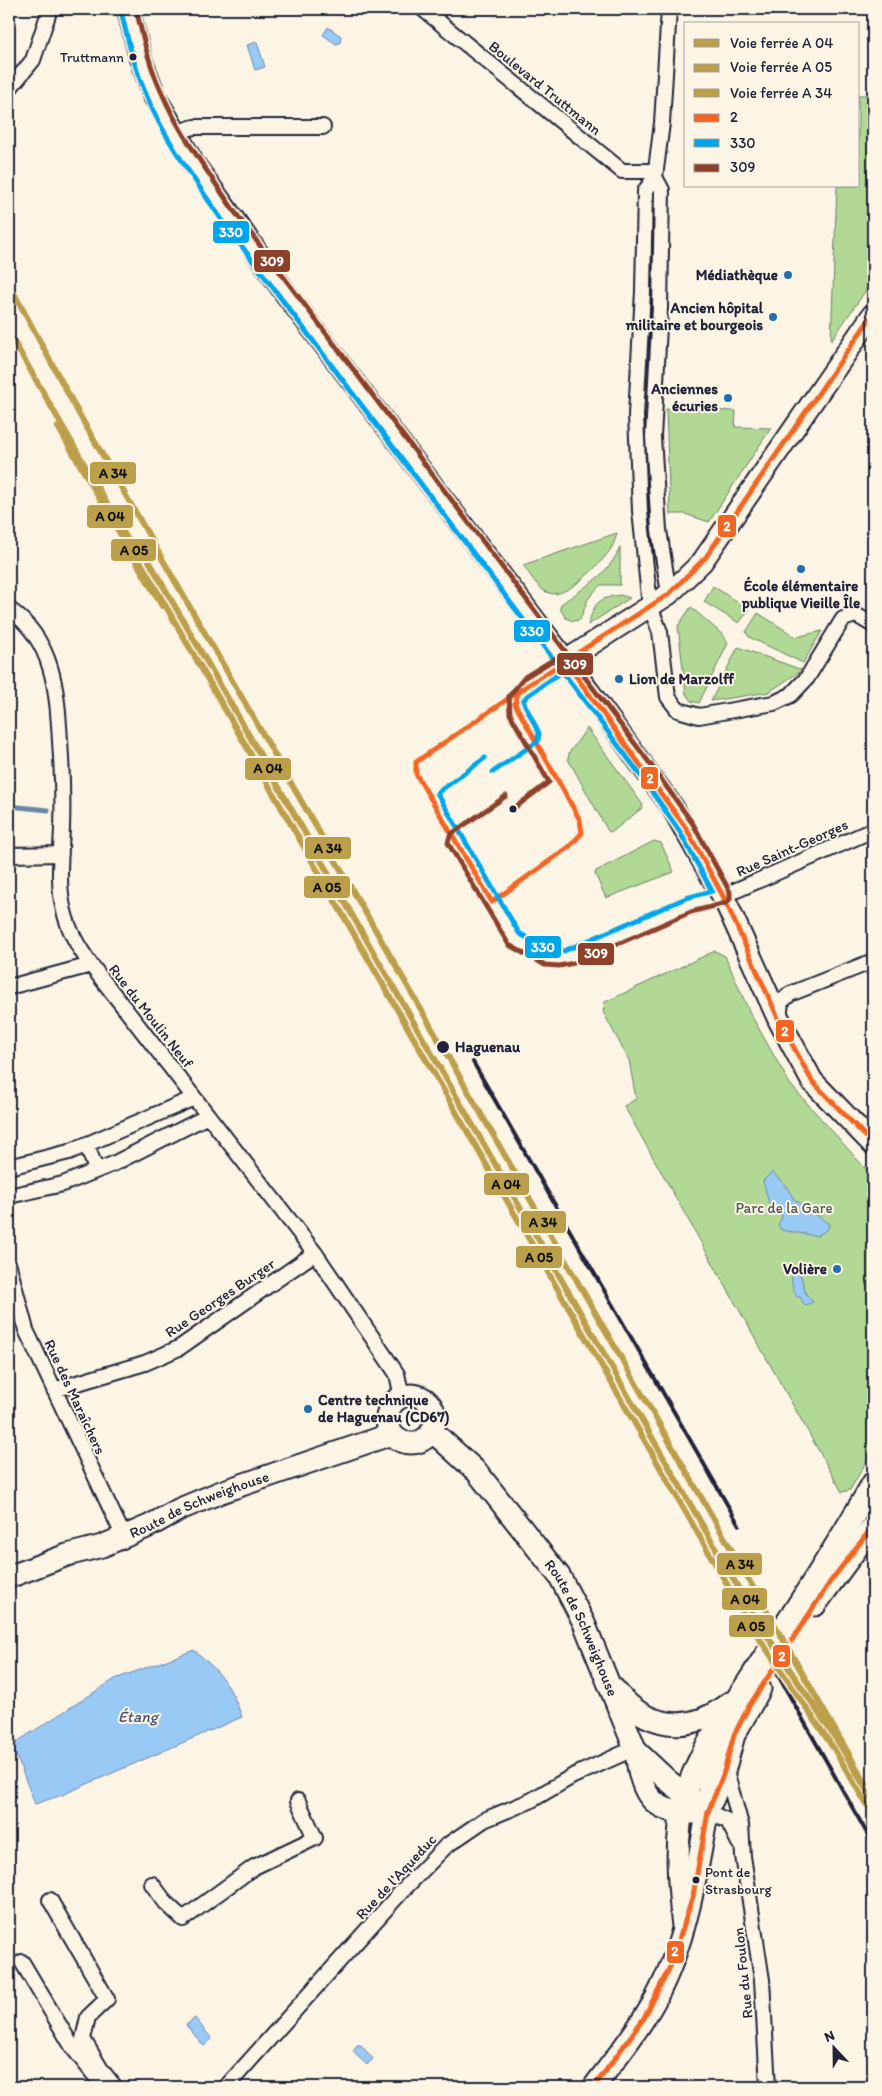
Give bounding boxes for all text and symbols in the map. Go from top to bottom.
legend [684,22,860,188]
text: Voie ferrée A 04 [730,34,833,52]
street label: Boulevard Truttmann [485,37,605,139]
place label: Truttmann [60,49,124,66]
marker: Truttmann [128,52,138,62]
text: Voie ferrée A 05 [730,58,832,76]
text: Voie ferrée A 34 [730,84,832,102]
text: 2 [730,108,738,126]
text: 330 [730,134,756,152]
text: 309 [730,158,755,176]
line badge: 330 [212,220,250,244]
text: 330 [219,224,243,241]
line badge: 309 [253,249,291,273]
text: 309 [260,253,284,270]
place label: Médiathèque [696,266,778,285]
marker: Médiathèque [782,269,794,281]
place label: Ancien hôpital militaire et bourgeois [625,299,764,335]
marker: Ancien hôpital militaire et bourgeois [767,311,779,323]
place label: Anciennes écuries [650,380,718,415]
marker: Anciennes écuries [722,392,734,404]
line badge: A 34 [89,461,137,485]
text: A 34 [98,465,128,482]
line badge: A 04 [86,504,134,529]
text: A 04 [94,508,125,525]
line badge: 2 [717,514,737,538]
text: 2 [723,518,731,535]
line badge: A 05 [110,538,157,562]
text: A 05 [119,542,149,559]
marker: École élémentaire publique Vieille Île [795,563,807,575]
place label: École élémentaire publique Vieille Île [741,576,860,613]
line badge: 330 [513,619,551,643]
text: 330 [520,623,544,640]
line badge: 309 [556,652,594,676]
text: 309 [563,656,587,673]
place label: Lion de Marzolff [629,670,735,688]
marker: Lion de Marzolff [613,673,625,685]
line badge: A 04 [244,757,292,781]
text: A 04 [252,760,283,777]
line badge: 2 [640,766,659,790]
text: 2 [646,770,654,787]
unlabelled marker [508,804,518,814]
street label: Rue Saint-Georges [733,815,851,881]
line badge: A 34 [304,836,352,860]
text: A 34 [313,840,343,857]
line badge: A 05 [303,875,351,899]
text: A 05 [312,879,342,896]
line badge: 330 [524,935,562,959]
text: 330 [531,939,555,956]
line badge: 309 [577,942,615,966]
text: 309 [584,945,608,962]
street label: Rue du Moulin Neuf [105,961,197,1072]
line badge: 2 [775,1019,795,1043]
text: 2 [781,1023,789,1040]
place label: Haguenau [455,1038,521,1057]
marker: Haguenau [435,1039,451,1055]
line badge: A 04 [483,1172,530,1196]
text: A 04 [490,1176,521,1193]
park label: Parc de la Gare [735,1199,833,1217]
line badge: A 34 [520,1210,567,1234]
text: A 34 [528,1214,558,1231]
line badge: A 05 [515,1245,563,1269]
text: A 05 [524,1249,554,1266]
street label: Rue Georges Burger [162,1255,278,1341]
place label: Volière [783,1260,827,1278]
marker: Volière [831,1263,843,1275]
street label: Rue des Maraîchers [40,1337,110,1458]
place label: Centre technique de Haguenau (CD67) [318,1391,450,1427]
marker: Centre technique de Haguenau (CD67) [302,1403,314,1415]
street label: Route de Schweighouse [127,1467,271,1542]
line badge: A 34 [716,1552,763,1576]
street label: Route de Schweighouse [541,1556,622,1699]
text: A 34 [725,1556,755,1573]
line badge: A 04 [721,1587,768,1611]
text: A 04 [729,1591,760,1608]
line badge: A 05 [728,1614,775,1638]
text: A 05 [736,1618,766,1635]
line badge: 2 [772,1644,791,1668]
text: 2 [778,1648,786,1665]
water label: Étang [118,1707,160,1726]
street label: Rue de l'Aqueduc [352,1831,440,1923]
place label: Pont de Strasbourg [705,1864,772,1898]
marker: Pont de Strasbourg [691,1875,701,1885]
street label: Rue du Foulon [729,1926,757,2019]
line badge: 2 [666,1940,685,1964]
text: 2 [671,1943,679,1960]
north arrow [810,2024,860,2074]
text: N [822,2027,837,2046]

